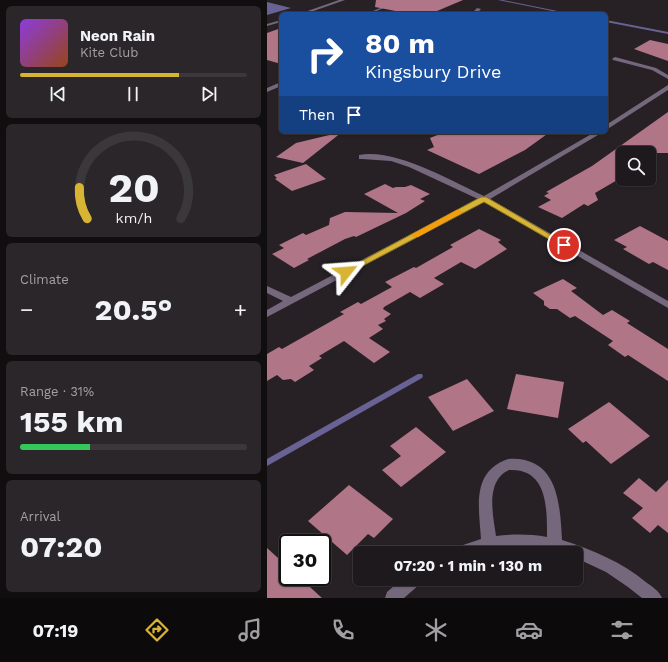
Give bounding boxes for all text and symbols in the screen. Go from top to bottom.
text: Neon Rain [80,27,155,45]
text: 80 m [365,27,435,60]
icon: right [299,28,351,80]
text: Kite Club [80,45,138,60]
text: Kingsbury Drive [365,61,501,82]
icon: previous [47,83,69,105]
icon: pause [122,83,144,105]
icon: next [198,83,220,105]
icon: arrive [343,104,365,126]
text: Then [299,106,335,124]
map controls [616,146,656,186]
button: search [616,146,656,186]
text: 20 [108,162,159,211]
text: km/h [115,209,152,225]
pin [547,228,581,262]
icon: arrive [553,234,575,256]
position arrow [325,251,367,293]
text: Climate [20,272,69,287]
text: 20.5° [95,292,172,327]
text: − [20,297,33,322]
text: + [234,297,247,322]
text: Range · 31% [20,384,94,399]
text: 155 km [20,404,123,439]
text: Arrival [20,509,61,524]
text: 07:20 [20,529,103,564]
speed limit sign: 30 [279,534,331,586]
text: 07:20 · 1 min · 130 m [394,557,542,575]
icon: directions [143,616,171,644]
icon: music [236,616,264,644]
icon: phone [329,616,357,644]
icon: climate [422,616,450,644]
icon: car [515,616,543,644]
icon: filters [608,616,636,644]
text: 07:19 [32,620,78,641]

